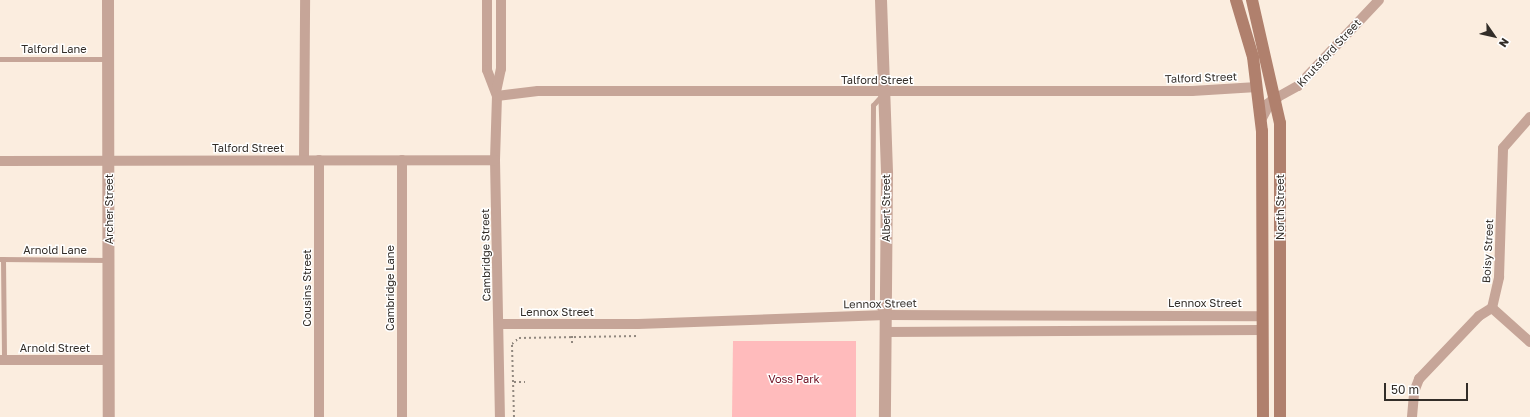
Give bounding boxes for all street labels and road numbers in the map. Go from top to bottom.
street label: Knutsford Street [1294,16,1364,90]
street label: Talford Lane [21,42,87,56]
street label: Talford Street [1165,70,1237,86]
street label: Talford Street [841,73,913,87]
street label: Talford Street [212,141,284,155]
street label: Archer Street [102,174,116,244]
street label: Albert Street [879,174,893,242]
street label: North Street [1273,174,1287,240]
street label: Cambridge Street [479,209,493,301]
street label: Boisy Street [1480,219,1496,283]
street label: Arnold Lane [23,243,87,257]
street label: Cambridge Lane [383,245,397,331]
street label: Cousins Street [300,249,314,327]
street label: Lennox Street [1168,296,1242,310]
street label: Lennox Street [843,297,917,311]
street label: Lennox Street [520,305,594,319]
street label: Arnold Street [20,341,90,355]

